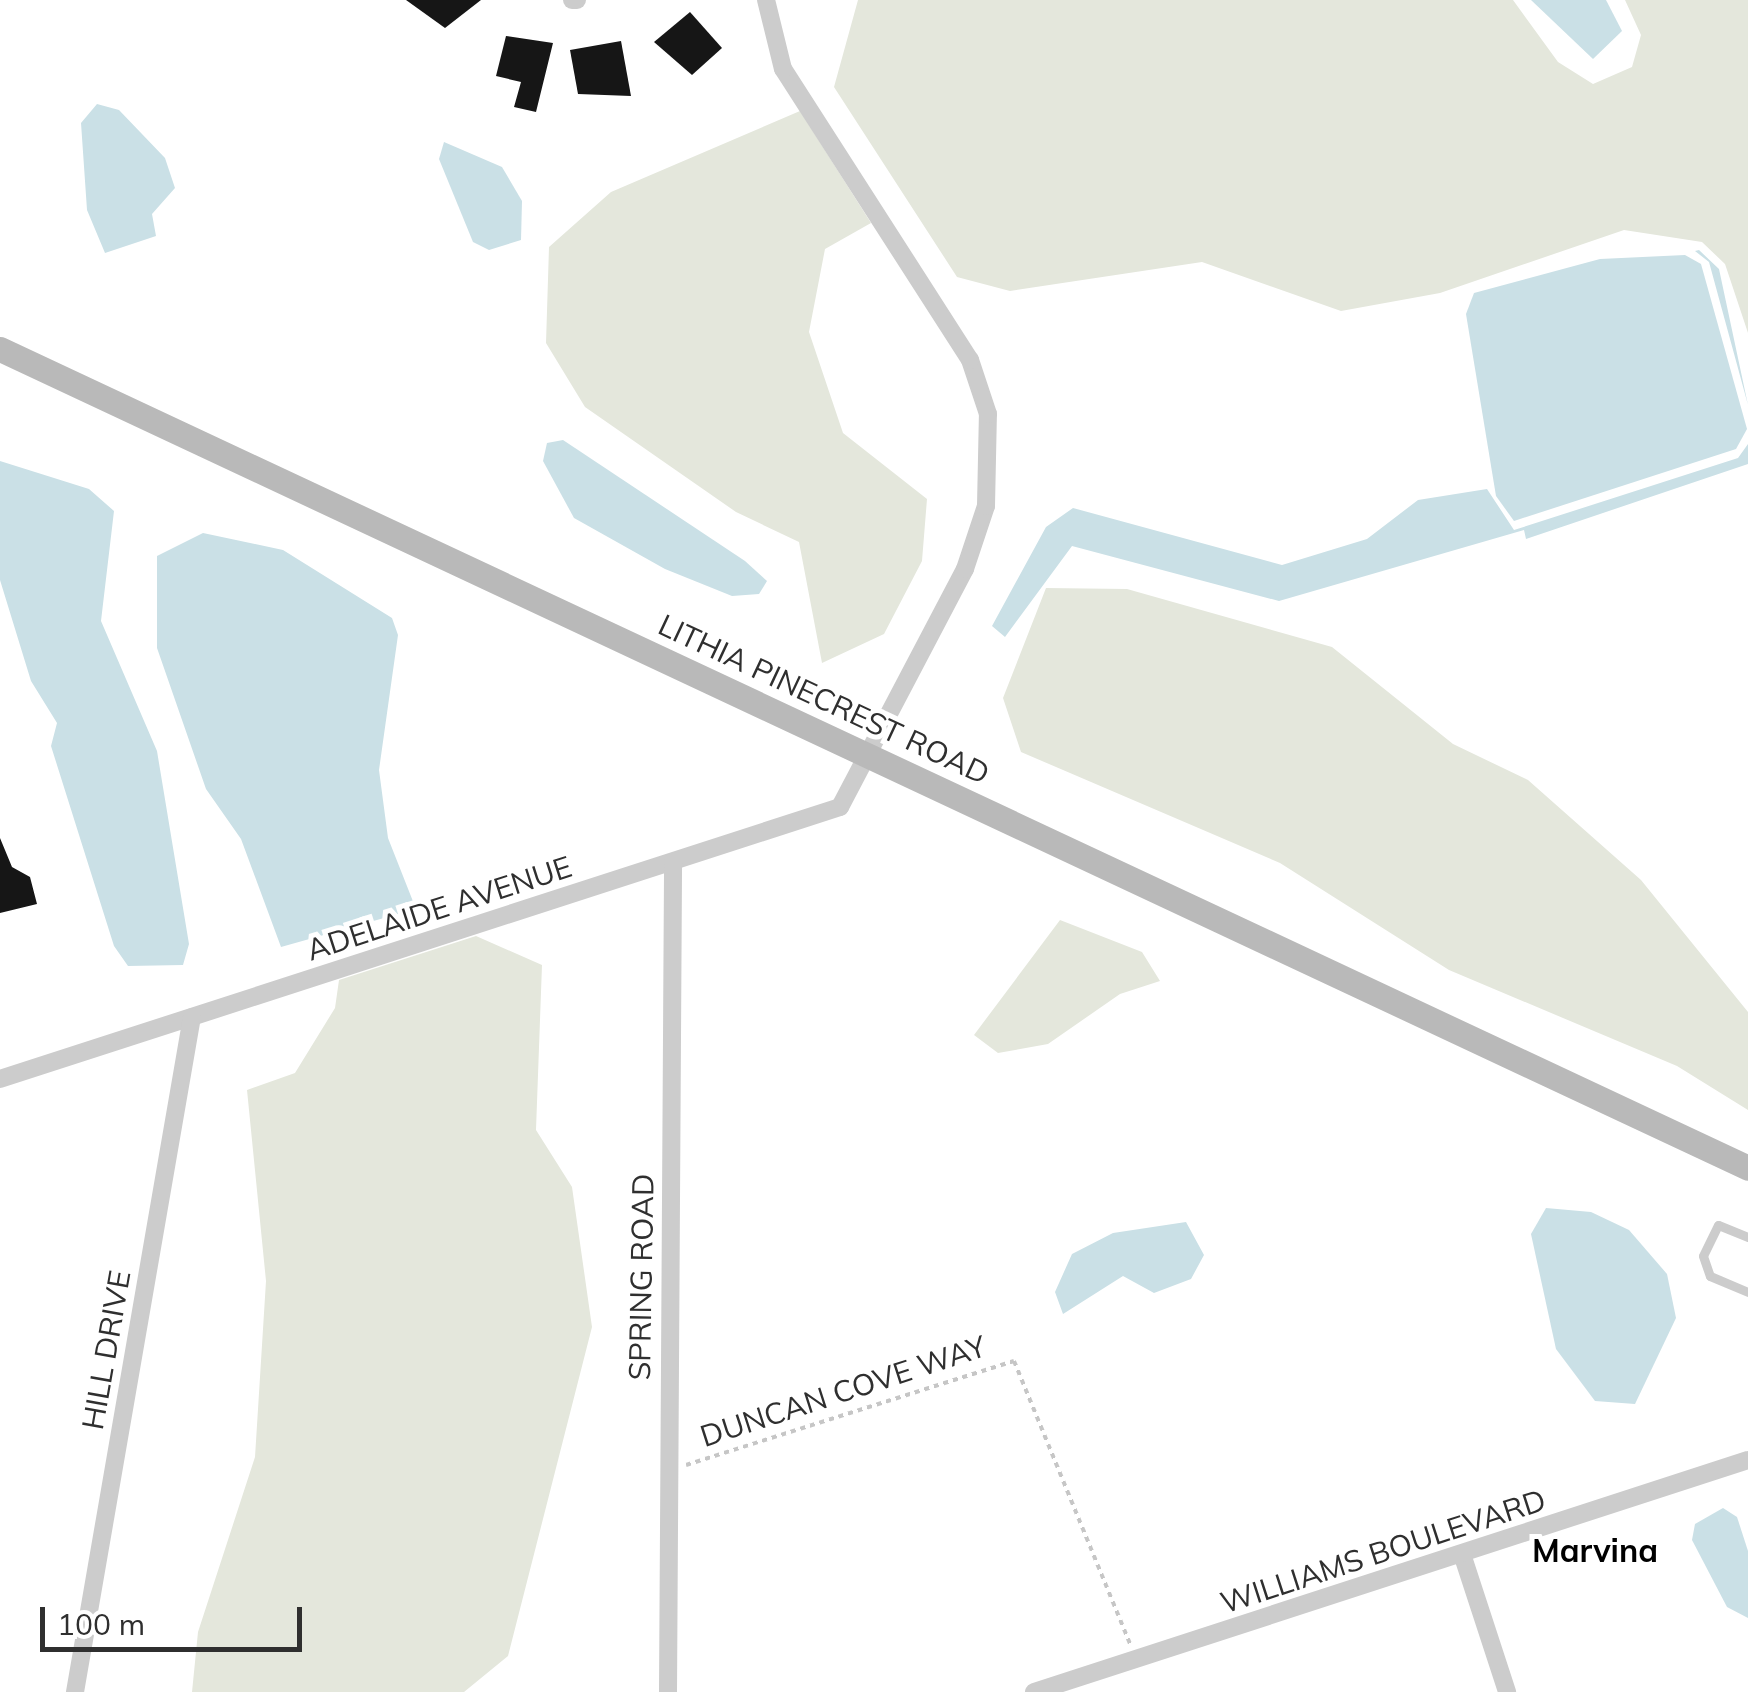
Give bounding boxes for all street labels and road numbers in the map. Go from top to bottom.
street label: LITHIA PINECREST ROAD [653,606,995,792]
street label: ADELAIDE AVENUE [302,848,576,968]
street label: SPRING ROAD [621,1173,661,1381]
street label: HILL DRIVE [74,1268,138,1432]
street label: DUNCAN COVE WAY [696,1328,990,1454]
street label: WILLIAMS BOULEVARD [1216,1481,1550,1621]

